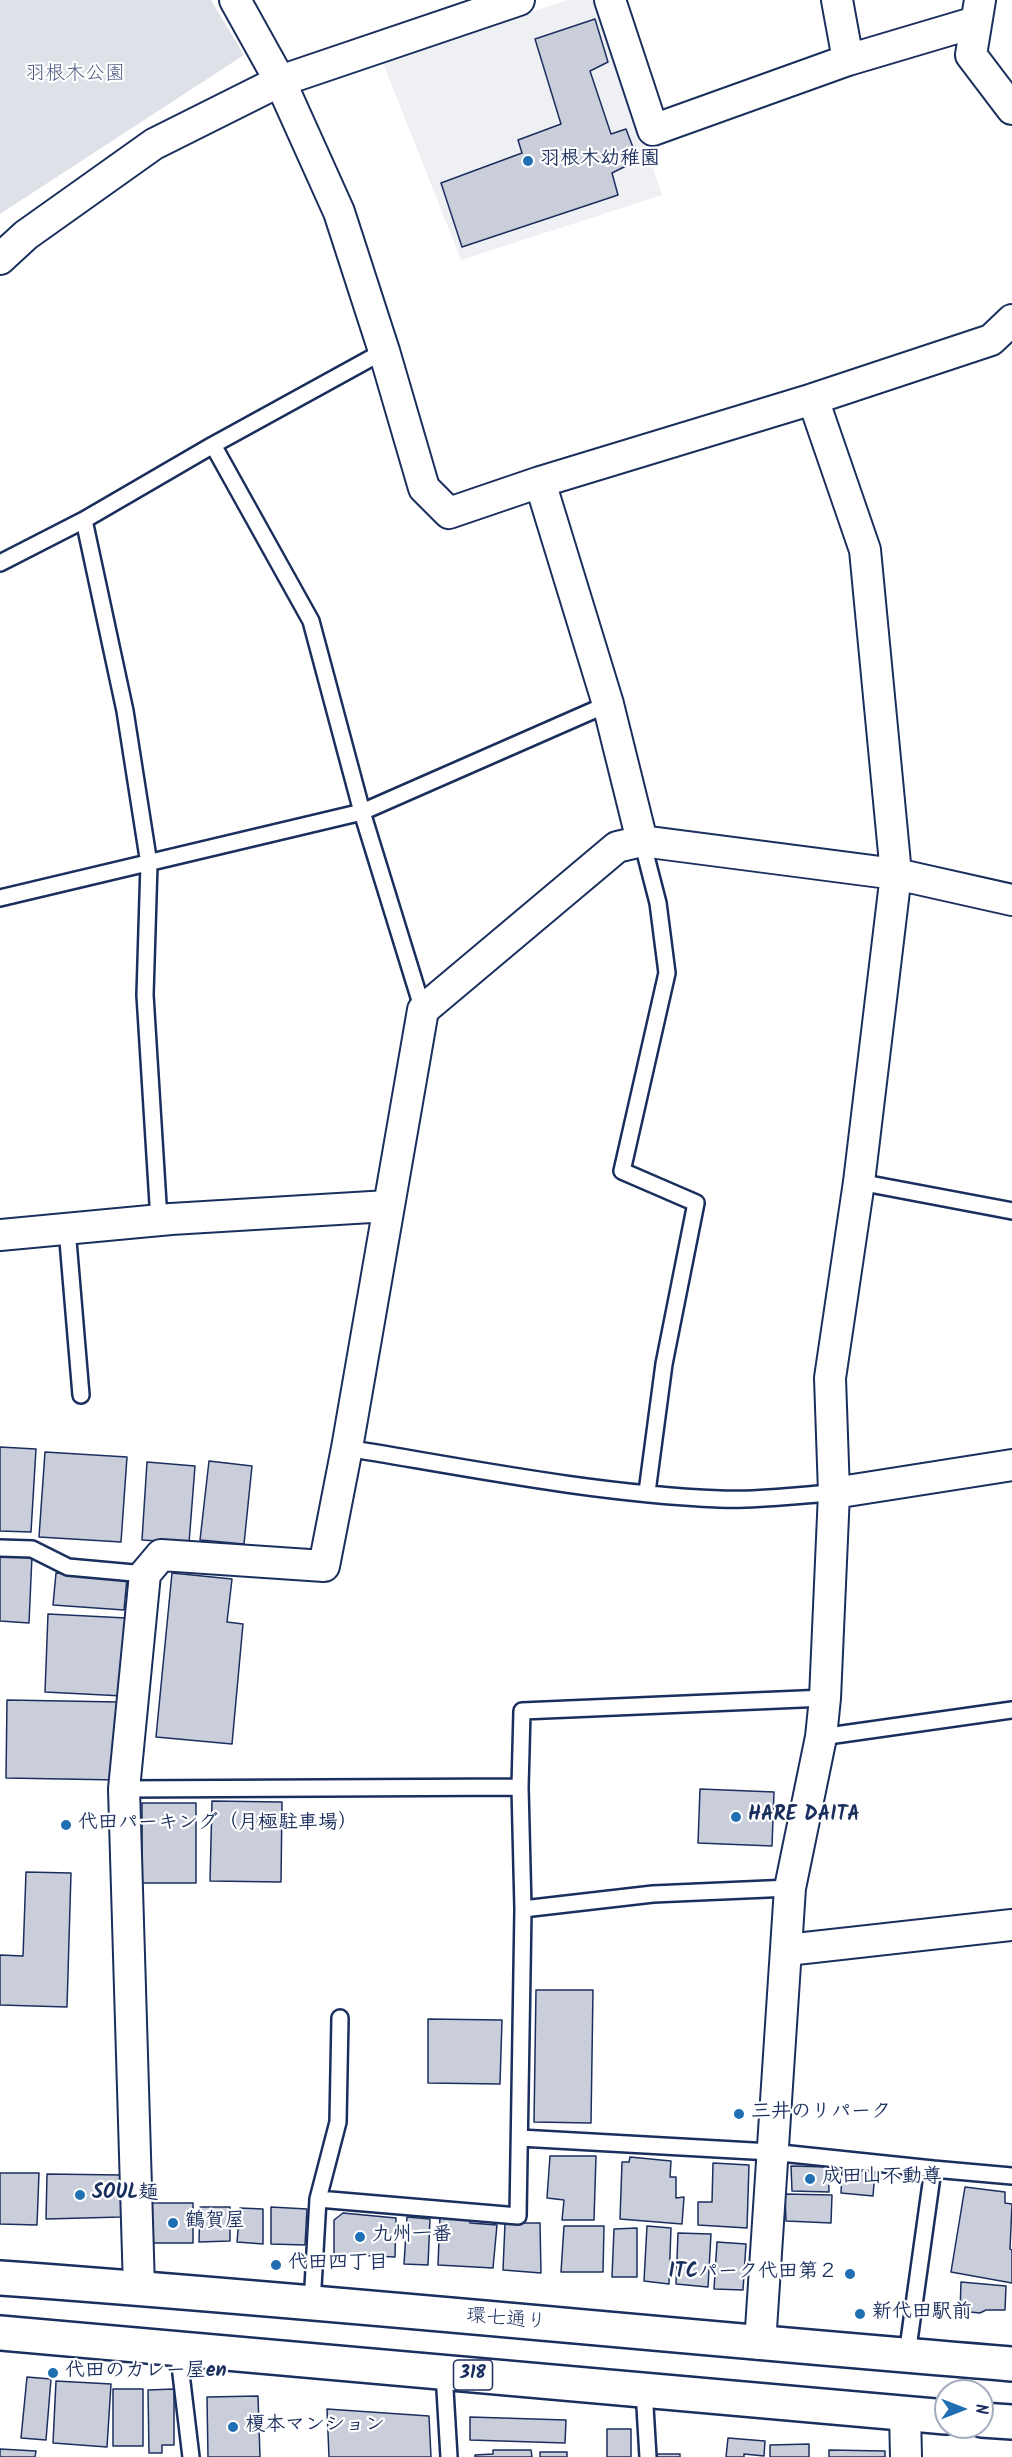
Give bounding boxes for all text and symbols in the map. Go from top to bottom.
park label: 羽根木公園 [25,64,125,88]
place label: 羽根木幼稚園 [540,149,660,173]
marker: 羽根木幼稚園 [521,154,535,168]
place label: HARE DAITA [748,1805,860,1829]
marker: HARE DAITA [729,1810,743,1824]
place label: 代田パーキング（月極駐車場） [78,1813,358,1837]
marker: 代田パーキング（月極駐車場） [59,1818,73,1832]
place label: 三井のリパーク [751,2102,891,2126]
marker: 三井のリパーク [732,2107,746,2121]
place label: 成田山不動尊 [822,2167,942,2191]
marker: 成田山不動尊 [803,2172,817,2186]
place label: SOUL麺 [92,2183,158,2207]
marker: SOUL麺 [73,2188,87,2202]
place label: 鶴賀屋 [185,2211,245,2235]
marker: 鶴賀屋 [166,2216,180,2230]
place label: 九州一番 [372,2225,452,2249]
marker: 九州一番 [353,2230,367,2244]
place label: 代田四丁目 [288,2253,388,2277]
marker: 代田四丁目 [269,2258,283,2272]
place label: ITCパーク代田第２ [669,2262,838,2286]
marker: ITCパーク代田第２ [843,2267,857,2281]
place label: 新代田駅前 [872,2302,972,2326]
street label: 環七通り [465,2306,547,2336]
marker: 新代田駅前 [853,2307,867,2321]
road number: 318 [454,2360,492,2390]
place label: 代田のカレー屋en [65,2361,227,2385]
marker: 代田のカレー屋en [46,2366,60,2380]
north arrow [934,2379,994,2439]
text: N [968,2404,993,2414]
place label: 榎本マンション [245,2415,385,2439]
marker: 榎本マンション [226,2420,240,2434]

